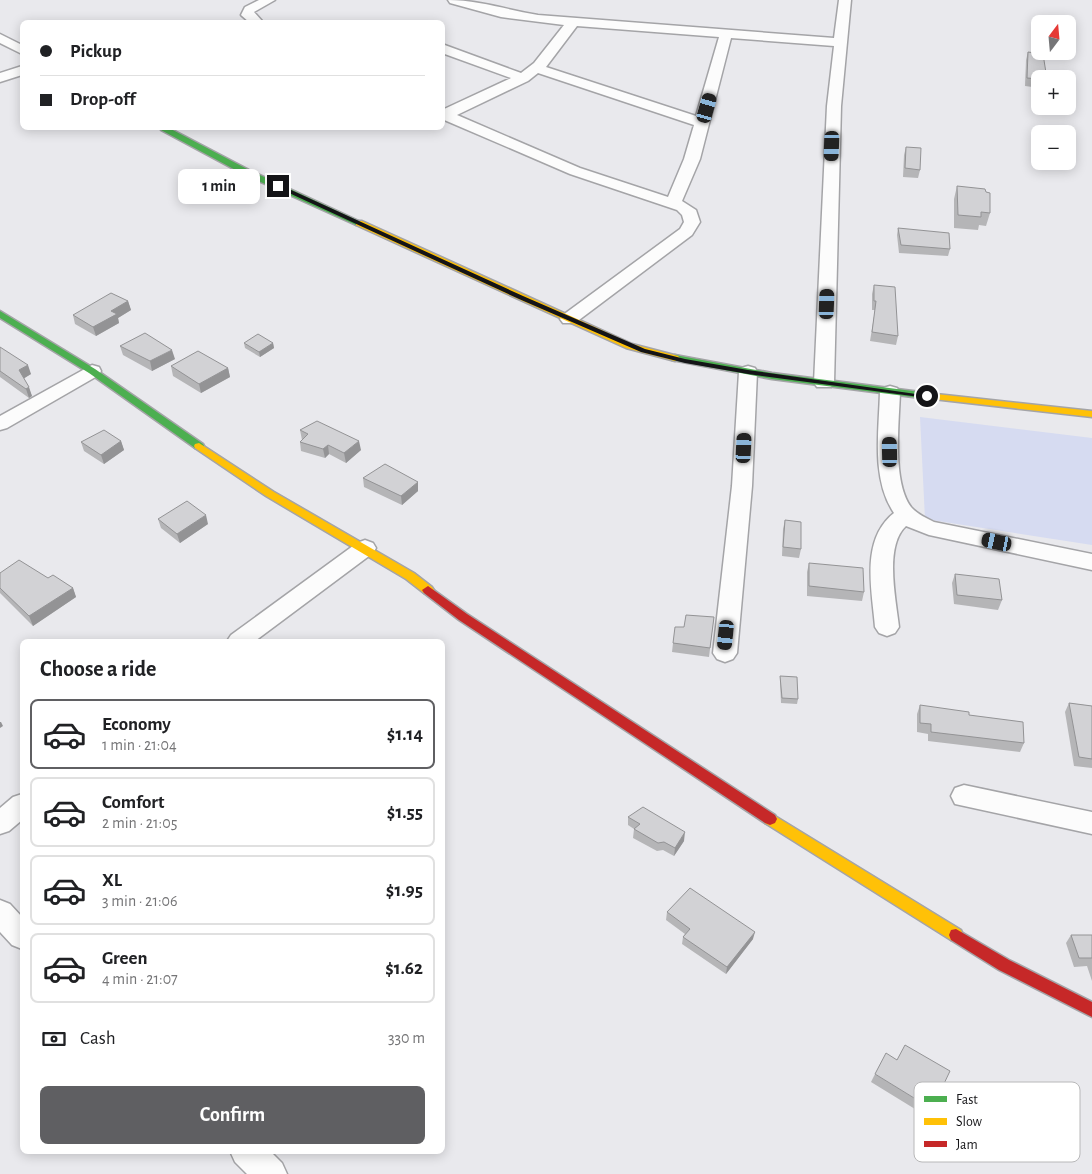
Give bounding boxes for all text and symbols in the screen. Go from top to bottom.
north arrow [1031,15,1076,60]
map controls [1031,15,1076,170]
text: Pickup [70,42,122,61]
button: + [1031,70,1076,115]
text: Drop-off [70,90,135,109]
car [695,92,718,124]
button: − [1031,125,1076,170]
car [823,131,840,161]
callout: 1 min [178,168,260,204]
route end [267,175,289,197]
text: 1 min [202,178,236,194]
car [818,289,835,319]
route start [916,385,938,407]
car [735,433,752,463]
car [882,437,897,467]
car [980,532,1013,552]
car [716,619,735,651]
text: Choose a ride [40,658,156,680]
icon: car [42,712,87,757]
text: Economy [102,715,171,734]
text: $1.14 [387,725,423,744]
text: 1 min · 21:04 [102,737,177,753]
icon: car [42,790,87,835]
text: Comfort [102,793,164,812]
text: $1.55 [387,803,423,822]
text: 2 min · 21:05 [102,815,177,831]
icon: car [42,868,87,913]
text: XL [102,871,122,890]
text: $1.95 [386,881,423,900]
text: 3 min · 21:06 [102,893,178,909]
icon: car [42,946,87,991]
text: Green [102,949,148,968]
text: $1.62 [385,959,423,978]
text: 4 min · 21:07 [102,971,178,987]
icon: cash [40,1025,68,1053]
text: Cash [80,1029,116,1048]
text: 330 m [388,1030,425,1046]
legend [914,1082,1080,1162]
button: Confirm [40,1086,425,1144]
text: Fast [956,1093,978,1107]
text: Slow [956,1115,983,1129]
text: Jam [956,1138,978,1152]

